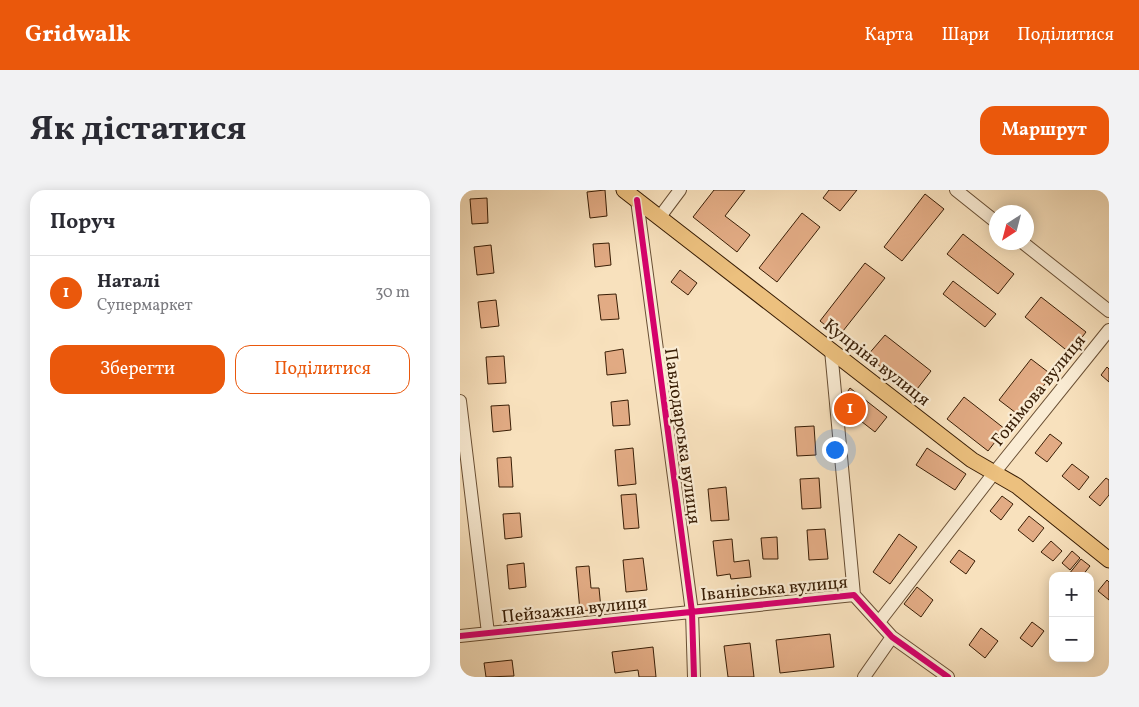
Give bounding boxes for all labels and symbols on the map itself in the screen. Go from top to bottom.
north arrow [989,205,1034,250]
street label: Купріна вулиця [817,314,935,413]
street label: Гонімова вулиця [986,330,1092,452]
street label: Павлодарська вулиця [657,347,706,526]
pin: 1 [834,390,866,428]
your location [822,437,848,463]
street label: Іванівська вулиця [699,571,849,608]
street label: Пейзажна вулиця [500,590,648,631]

